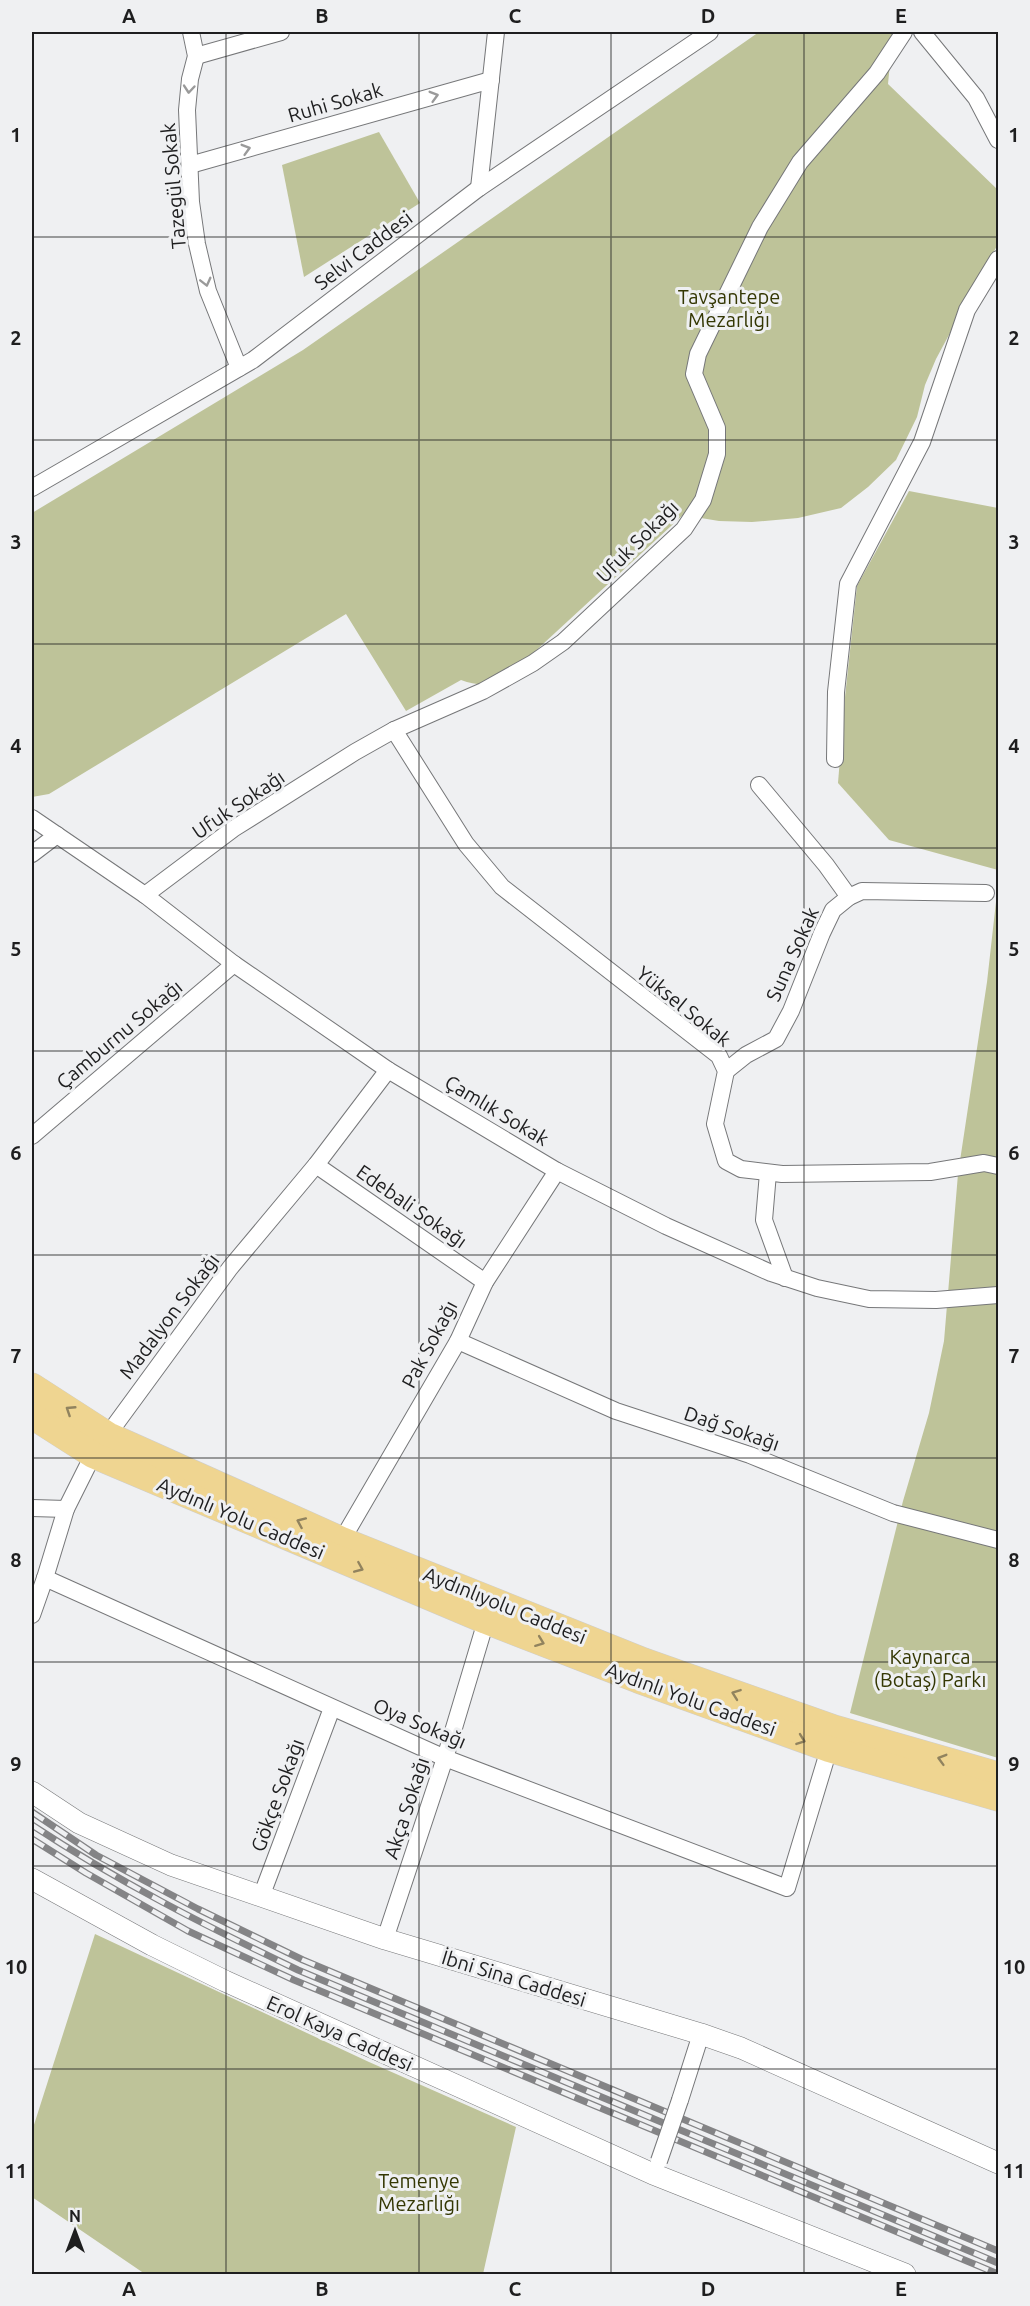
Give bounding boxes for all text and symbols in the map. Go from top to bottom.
text: A [122,4,136,27]
text: B [315,4,329,27]
text: C [509,4,522,27]
text: D [701,4,715,27]
text: E [895,4,907,27]
street label: Ruhi Sokak [285,78,385,126]
one-way arrow [183,84,196,93]
one-way arrow [428,91,439,103]
street label: Tazegül Sokak [156,122,190,250]
text: 1 [10,123,22,146]
text: 1 [1008,123,1020,146]
one-way arrow [240,144,251,156]
street label: Selvi Caddesi [310,206,416,294]
one-way arrow [198,277,211,287]
park label: Tavşantepe Mezarlığı [678,285,780,331]
text: 2 [10,326,22,349]
text: 2 [1008,326,1020,349]
street label: Ufuk Sokağı [591,495,683,587]
text: 3 [10,530,22,553]
text: 3 [1008,530,1020,553]
text: 4 [10,734,22,757]
text: 4 [1008,734,1020,757]
street label: Ufuk Sokağı [188,765,288,843]
street label: Suna Sokak [761,903,823,1005]
text: 5 [10,937,22,960]
text: 5 [1008,937,1020,960]
street label: Yüksel Sokak [632,961,736,1051]
street label: Çamburnu Sokağı [52,975,186,1093]
street label: Çamlık Sokak [441,1070,553,1150]
text: 6 [10,1141,22,1164]
text: 6 [1008,1141,1020,1164]
street label: Edebali Sokağı [352,1159,472,1253]
street label: Madalyon Sokağı [114,1249,224,1383]
street label: Pak Sokağı [396,1296,462,1392]
text: 7 [10,1344,22,1367]
text: 7 [1008,1344,1020,1367]
street label: Dağ Sokağı [681,1401,783,1455]
one-way arrow [65,1407,76,1418]
street label: Aydınlı Yolu Caddesi [154,1472,328,1564]
one-way arrow [297,1517,308,1529]
text: 8 [10,1548,22,1571]
text: 8 [1008,1548,1020,1571]
one-way arrow [353,1561,364,1573]
street label: Aydınlıyolu Caddesi [420,1562,590,1648]
one-way arrow [534,1635,545,1647]
park label: Kaynarca (Botaş) Parkı [874,1645,986,1691]
street label: Aydınlı Yolu Caddesi [603,1658,779,1740]
one-way arrow [731,1688,742,1701]
street label: Oya Sokağı [370,1693,470,1753]
one-way arrow [795,1732,806,1745]
street label: Gökçe Sokağı [246,1735,308,1855]
text: 9 [10,1752,22,1775]
text: 9 [1008,1752,1020,1775]
street label: Akça Sokağı [379,1754,433,1862]
one-way arrow [937,1754,948,1766]
street label: İbni Sina Caddesi [439,1945,589,2011]
text: 10 [5,1955,27,1978]
text: 10 [1003,1955,1025,1978]
street label: Erol Kaya Caddesi [263,1990,417,2076]
text: 11 [5,2159,27,2182]
text: 11 [1003,2159,1025,2182]
park label: Temenye Mezarlığı [378,2169,460,2215]
north arrow [45,2201,105,2261]
text: N [69,2207,81,2225]
text: A [122,2277,136,2300]
text: B [315,2277,329,2300]
text: C [509,2277,522,2300]
text: D [701,2277,715,2300]
text: E [895,2277,907,2300]

